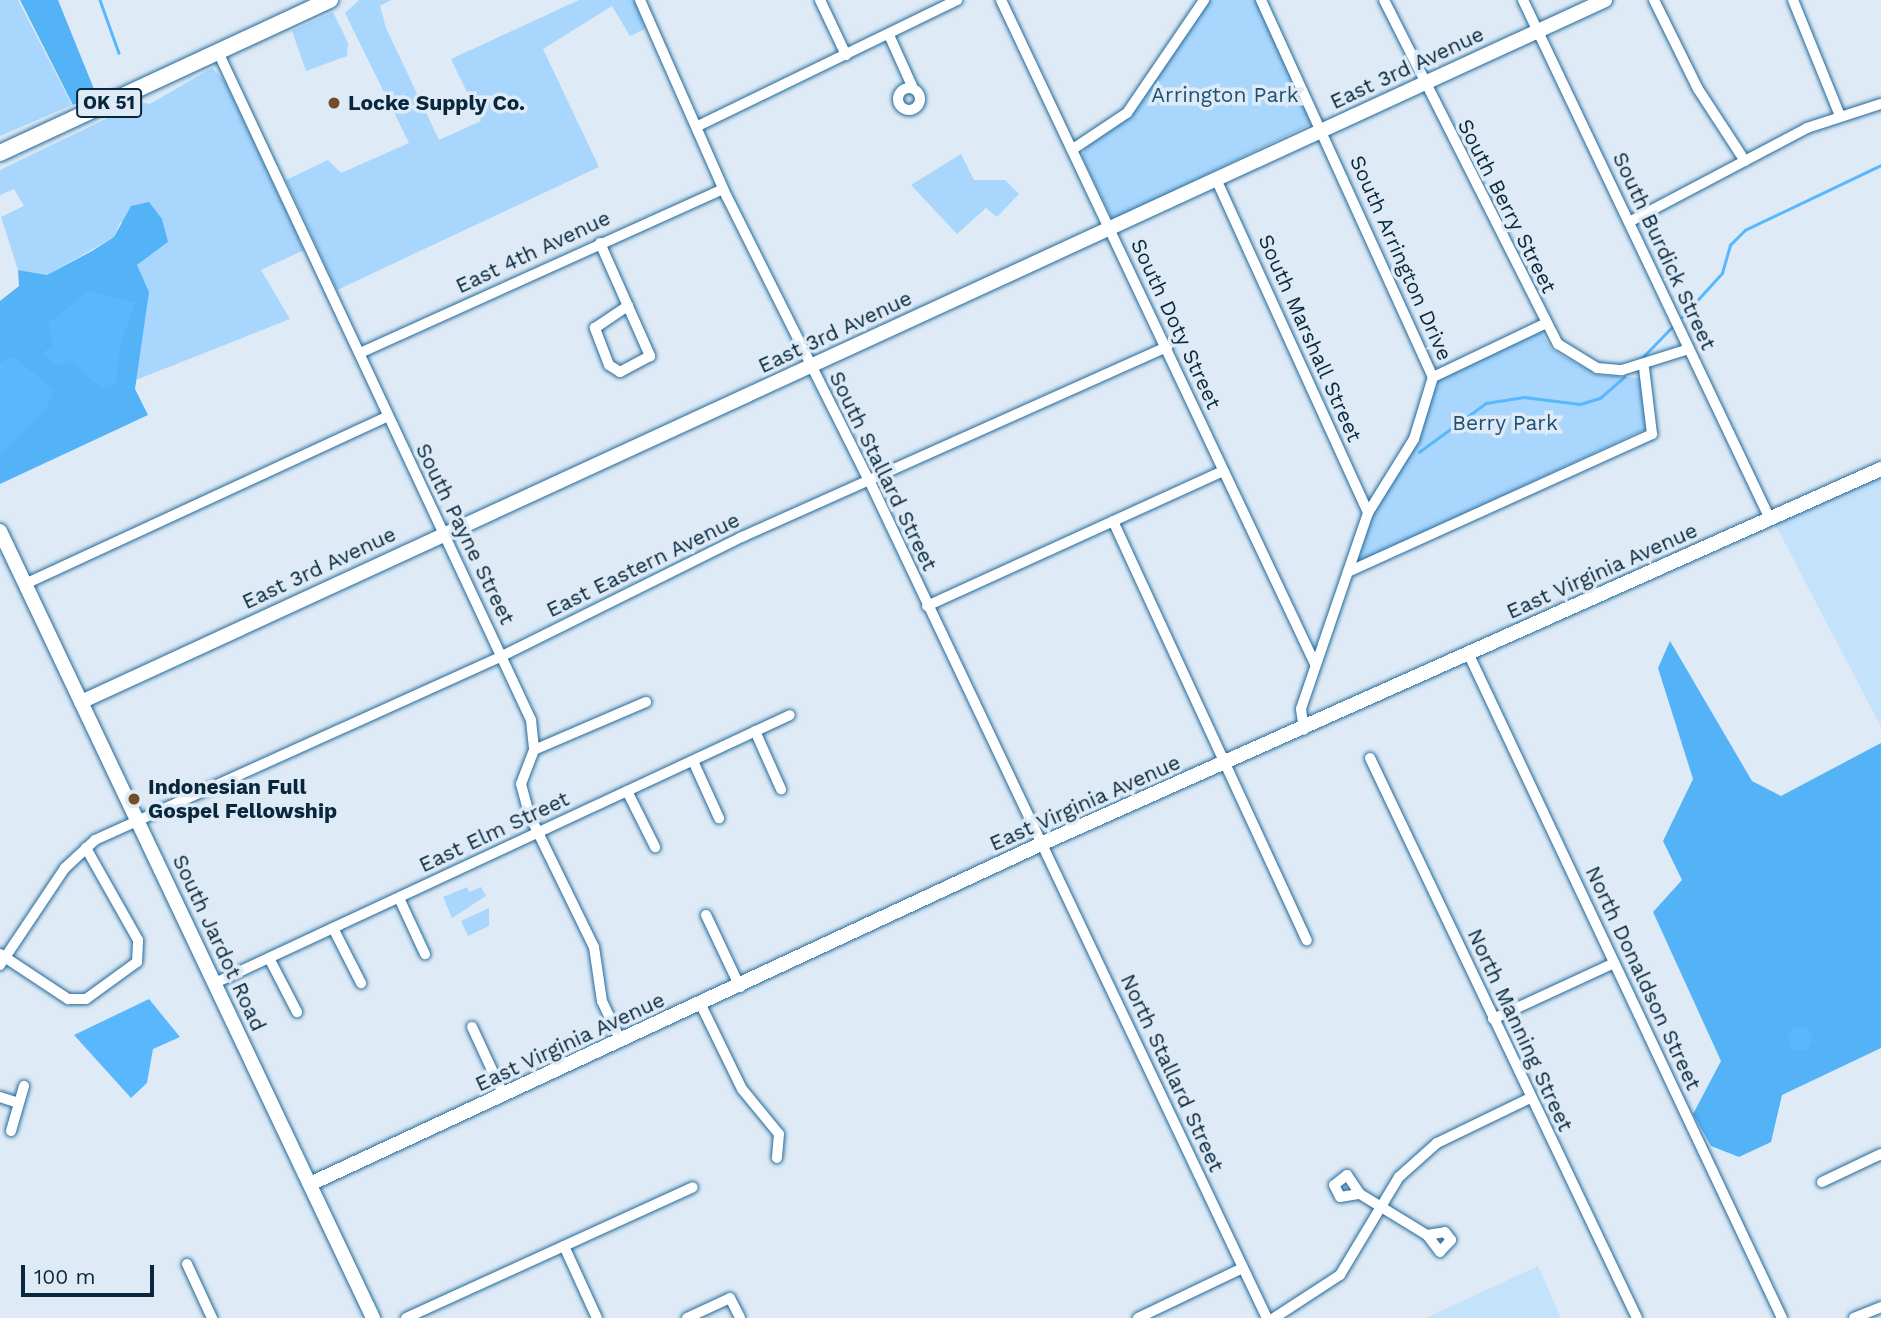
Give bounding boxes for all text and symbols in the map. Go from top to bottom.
street label: East 3rd Avenue [1326,21,1488,115]
park label: Arrington Park [1151,82,1299,108]
road number: OK 51 [76,88,142,118]
place label: Locke Supply Co. [348,90,525,116]
marker: Locke Supply Co. [326,95,342,111]
street label: South Berry Street [1452,115,1562,297]
street label: South Burdick Street [1607,148,1721,354]
street label: South Arrington Drive [1344,151,1458,365]
street label: East 4th Avenue [451,205,615,299]
street label: South Marshall Street [1253,230,1367,446]
street label: South Doty Street [1125,235,1227,413]
street label: East 3rd Avenue [754,285,916,379]
street label: South Stallard Street [824,367,942,575]
park label: Berry Park [1452,410,1558,436]
street label: South Payne Street [410,439,520,629]
street label: East Eastern Avenue [542,507,744,623]
street label: East Virginia Avenue [1502,517,1702,625]
street label: East 3rd Avenue [238,521,400,615]
street label: East Virginia Avenue [985,749,1185,857]
place label: Indonesian Full Gospel Fellowship [148,774,337,824]
street label: East Elm Street [415,786,573,878]
marker: Indonesian Full Gospel Fellowship [126,791,142,807]
street label: South Jardot Road [167,850,271,1036]
street label: North Donaldson Street [1580,862,1706,1094]
street label: North Manning Street [1462,925,1578,1135]
street label: North Stallard Street [1115,970,1229,1176]
street label: East Virginia Avenue [470,987,670,1097]
scale bar [24,1252,158,1296]
text: 100 m [34,1264,96,1289]

